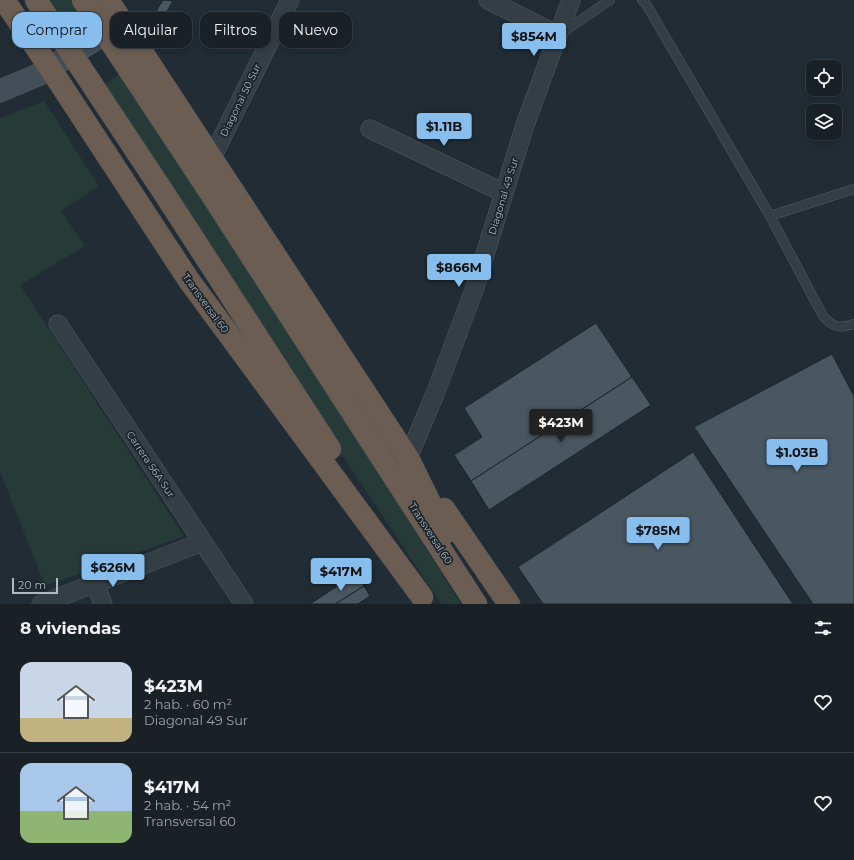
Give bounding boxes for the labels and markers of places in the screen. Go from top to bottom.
pin: $854M [506,23,562,57]
pin: $1.11B [411,113,477,147]
pin: $866M [431,254,487,288]
pin: $423M [533,409,589,443]
pin: $1.03B [764,439,830,473]
pin: $785M [630,517,686,551]
pin: $626M [85,554,141,588]
pin: $417M [313,558,369,592]

